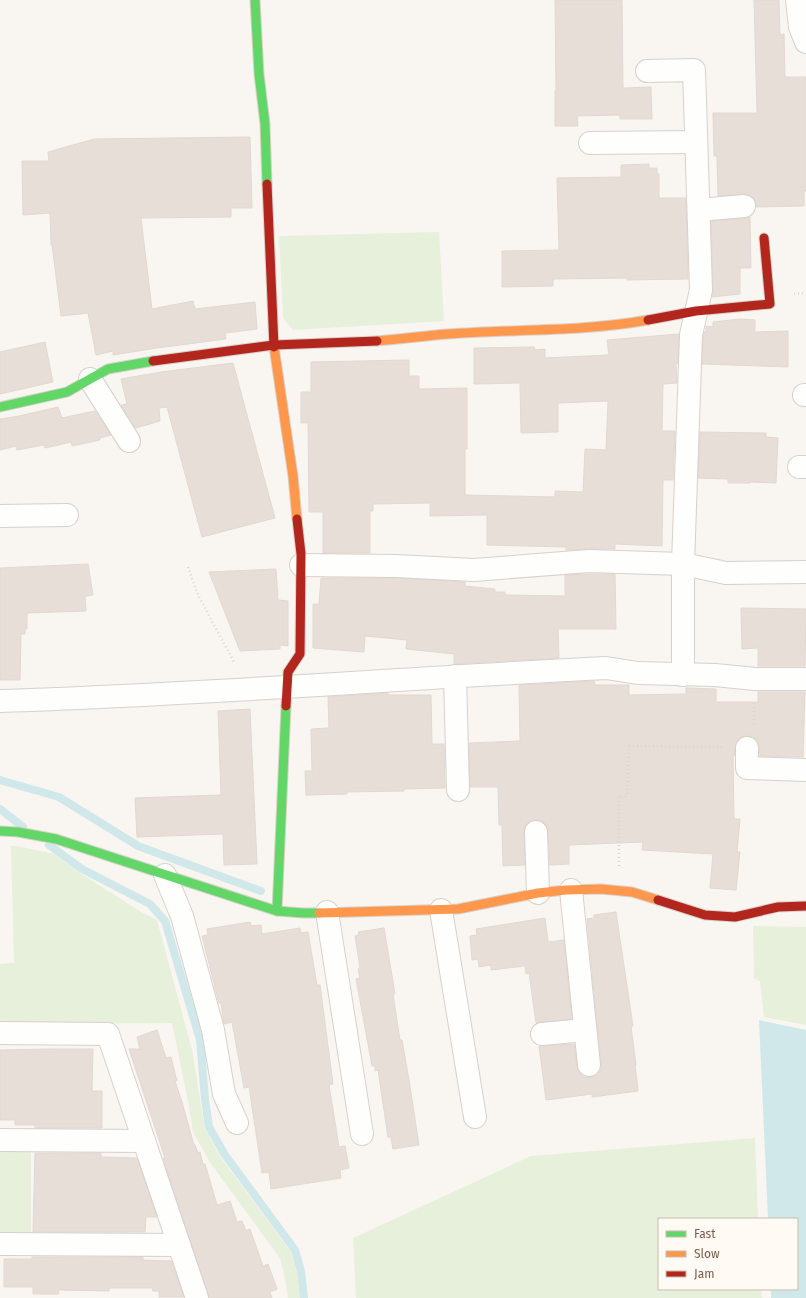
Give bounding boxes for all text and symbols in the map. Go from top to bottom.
legend [658,1218,798,1290]
text: Fast [694,1227,716,1241]
text: Slow [694,1247,720,1261]
text: Jam [694,1267,714,1281]

